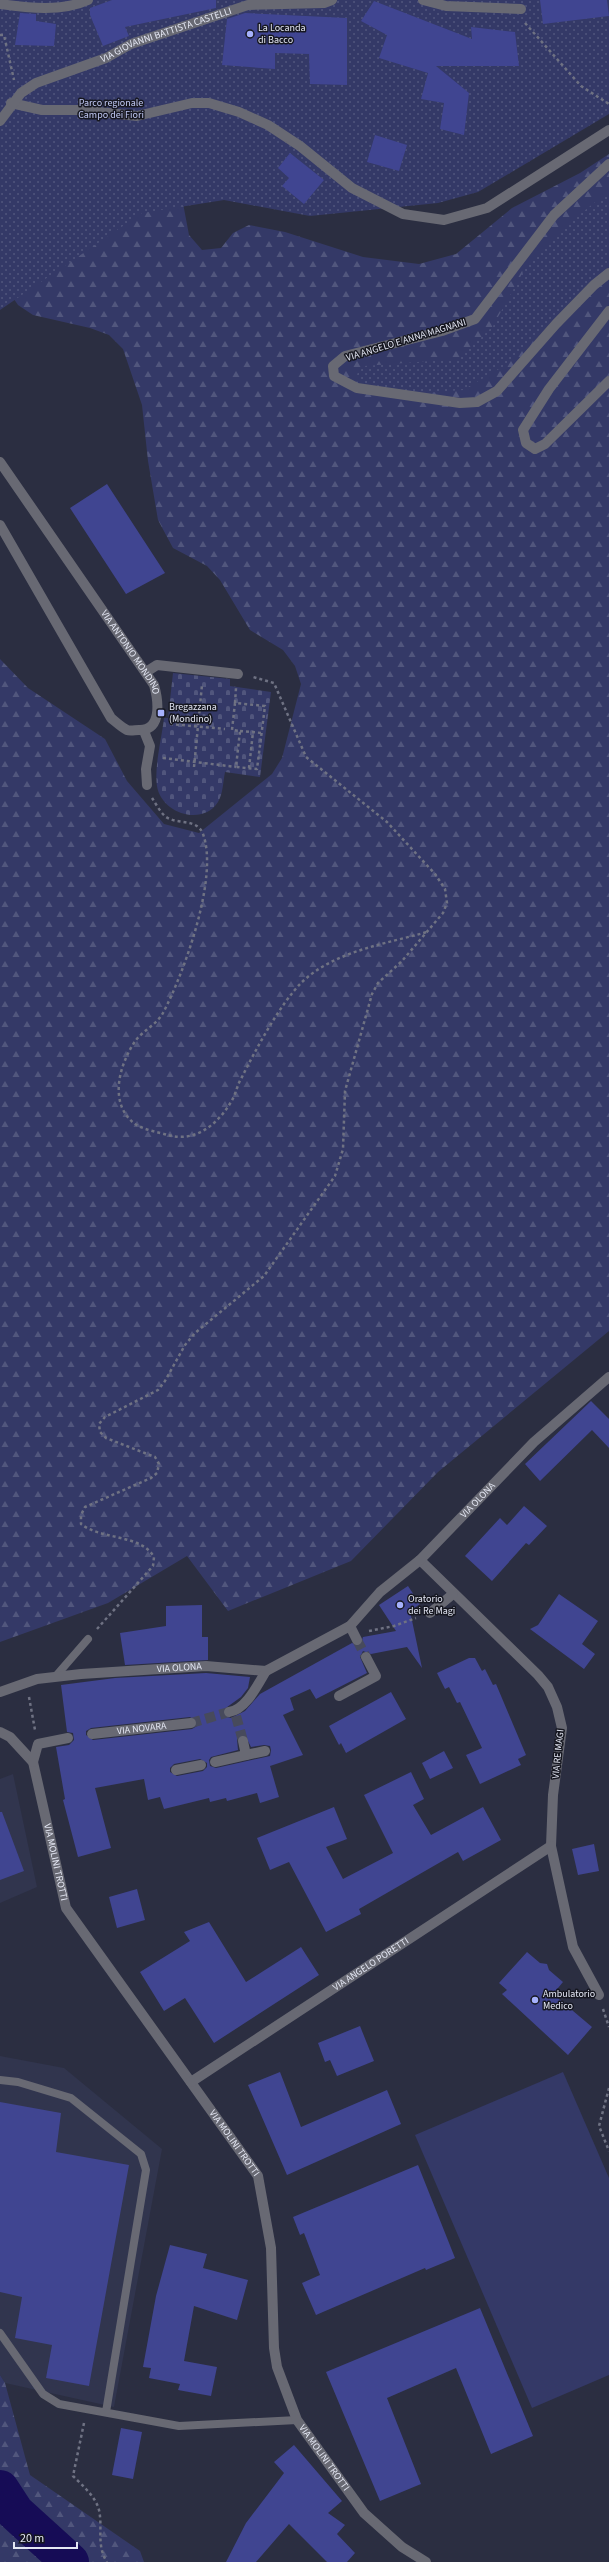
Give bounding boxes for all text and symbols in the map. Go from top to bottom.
street label: VIA GIOVANNI BATTISTA CASTELLI [99,4,234,66]
place label: La Locanda di Bacco [258,21,306,47]
marker: La Locanda di Bacco [245,29,255,39]
park label: Parco regionale Campo dei Fiori [78,96,144,122]
street label: VIA ANGELO E ANNA MAGNANI [344,315,468,365]
street label: VIA ANTONIO MONDINO [97,607,163,696]
place label: Bregazzana (Mondino) [169,700,217,726]
marker: Bregazzana (Mondino) [156,708,166,718]
street label: VIA OLONA [457,1479,499,1521]
place label: Oratorio dei Re Magi [408,1592,455,1618]
marker: Oratorio dei Re Magi [395,1600,405,1610]
street label: VIA OLONA [156,1659,203,1676]
street label: VIA NOVARA [116,1719,168,1738]
street label: VIA RE MAGI [548,1729,568,1779]
street label: VIA MOLINI TROTTI [40,1822,71,1902]
street label: VIA ANGELO PORETTI [330,1934,412,1994]
place label: Ambulatorio Medico [543,1987,595,2013]
marker: Ambulatorio Medico [530,1995,540,2005]
street label: VIA MOLINI TROTTI [206,2107,263,2179]
street label: VIA MOLINI TROTTI [295,2422,353,2494]
scale bar [14,2524,77,2550]
text: 20 m [20,2530,44,2547]

